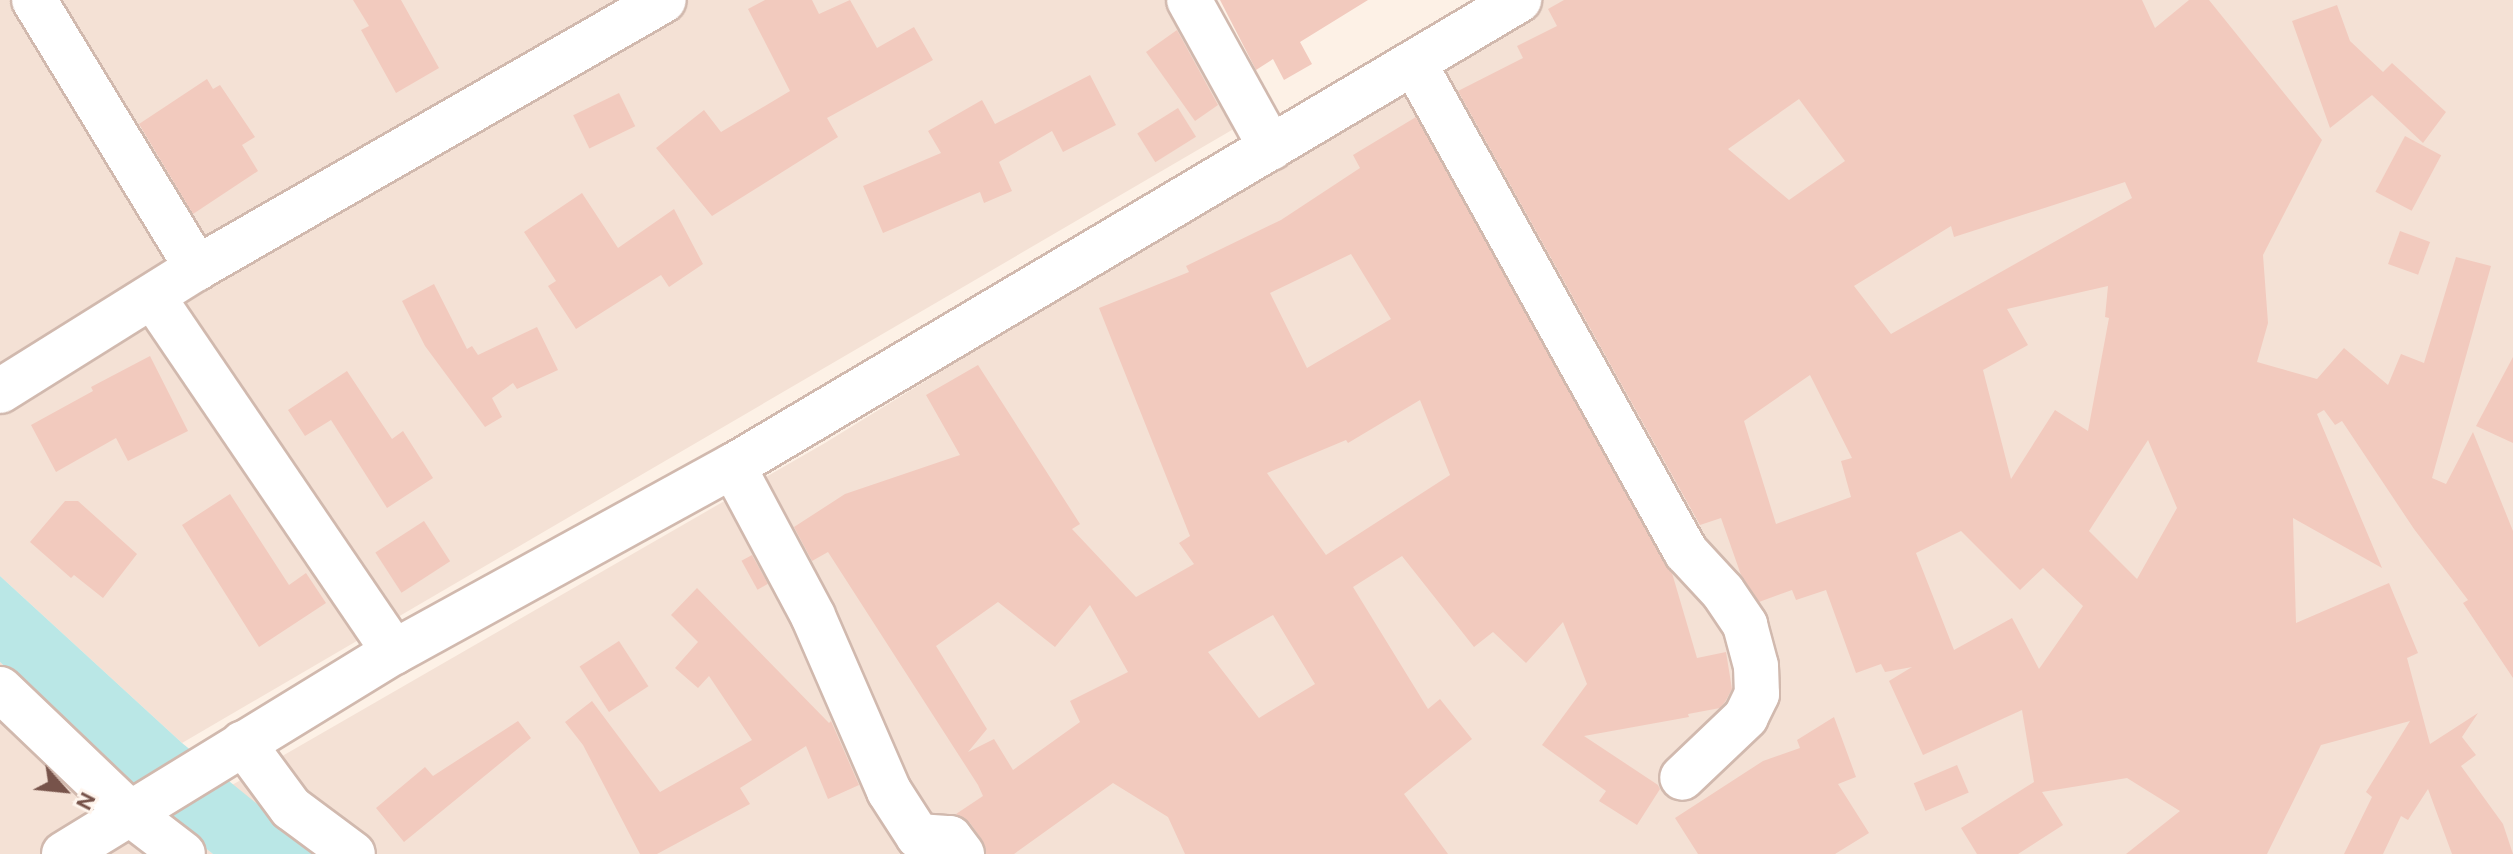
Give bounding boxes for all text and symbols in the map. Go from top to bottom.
north arrow [24,750,104,830]
text: N [69,787,102,815]

